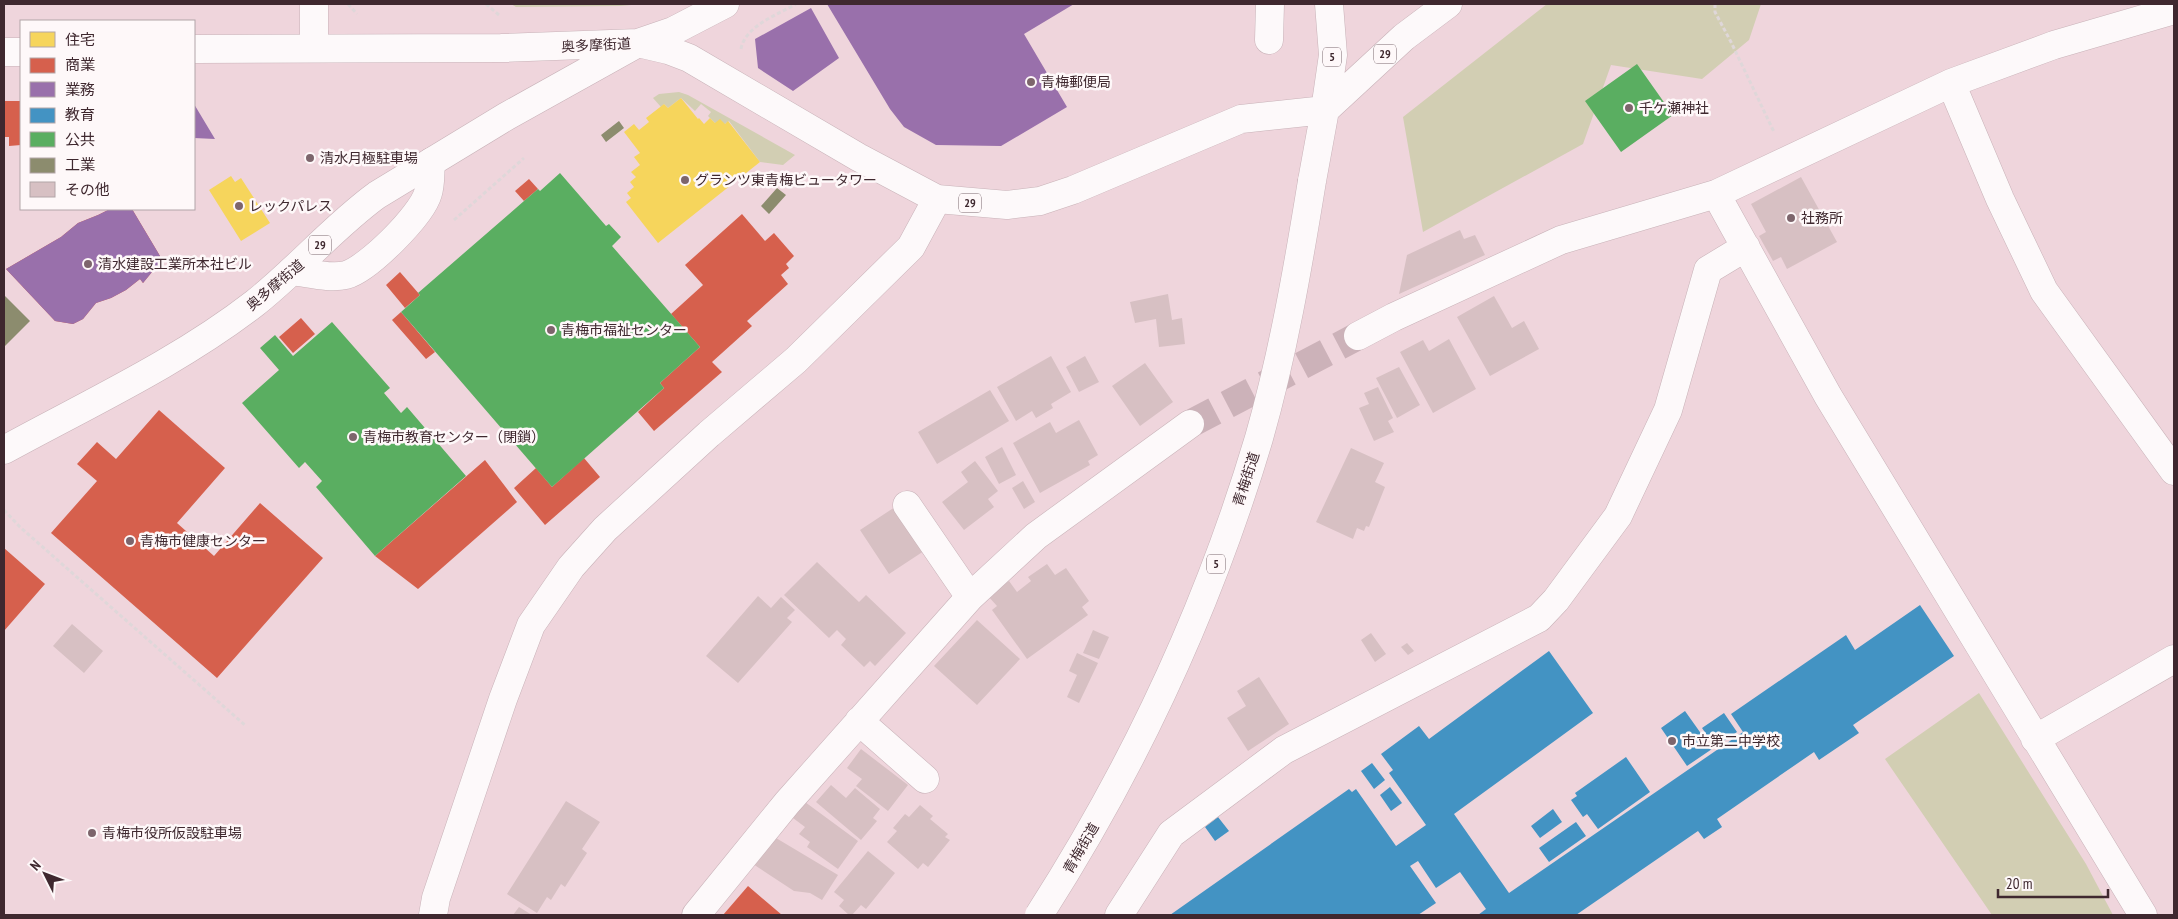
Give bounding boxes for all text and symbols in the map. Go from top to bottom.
legend [20,20,195,210]
text: 住宅 [65,30,95,49]
street label: 奥多摩街道 [561,34,631,56]
road number: 29 [1374,44,1396,64]
road number: 5 [1323,48,1341,66]
text: 商業 [65,55,95,74]
place label: 青梅郵便局 [1041,73,1111,91]
marker: 青梅郵便局 [1025,76,1037,88]
text: 業務 [65,80,95,99]
place label: 千ケ瀬神社 [1639,99,1709,117]
marker: 千ケ瀬神社 [1623,102,1635,114]
text: 教育 [65,105,95,124]
text: 公共 [65,130,95,149]
place label: 清水月極駐車場 [320,149,418,167]
marker: 清水月極駐車場 [304,152,316,164]
text: 工業 [65,155,95,174]
place label: グランツ東青梅ビュータワー [695,171,877,189]
marker: グランツ東青梅ビュータワー [679,174,691,186]
text: その他 [65,180,110,199]
road number: 29 [959,194,981,212]
place label: レックパレス [249,197,332,215]
marker: レックパレス [233,200,245,212]
place label: 社務所 [1801,209,1843,227]
marker: 社務所 [1785,212,1797,224]
road number: 29 [309,236,331,254]
place label: 清水建設工業所本社ビル [98,255,252,273]
street label: 奥多摩街道 [242,256,308,314]
marker: 清水建設工業所本社ビル [82,258,94,270]
place label: 青梅市福祉センター [561,321,687,339]
marker: 青梅市福祉センター [545,324,557,336]
place label: 青梅市教育センター（閉鎖） [363,428,545,446]
marker: 青梅市教育センター（閉鎖） [347,431,359,443]
street label: 青梅街道 [1229,450,1263,508]
place label: 青梅市健康センター [140,532,266,550]
marker: 青梅市健康センター [124,535,136,547]
road number: 5 [1207,554,1225,574]
place label: 市立第二中学校 [1682,732,1780,750]
marker: 市立第二中学校 [1666,735,1678,747]
street label: 青梅街道 [1059,819,1103,877]
place label: 青梅市役所仮設駐車場 [102,824,242,842]
marker: 青梅市役所仮設駐車場 [86,827,98,839]
north arrow [20,849,70,899]
text: N [26,856,45,874]
scale bar [1998,866,2108,898]
text: 20 m [2006,874,2032,893]

